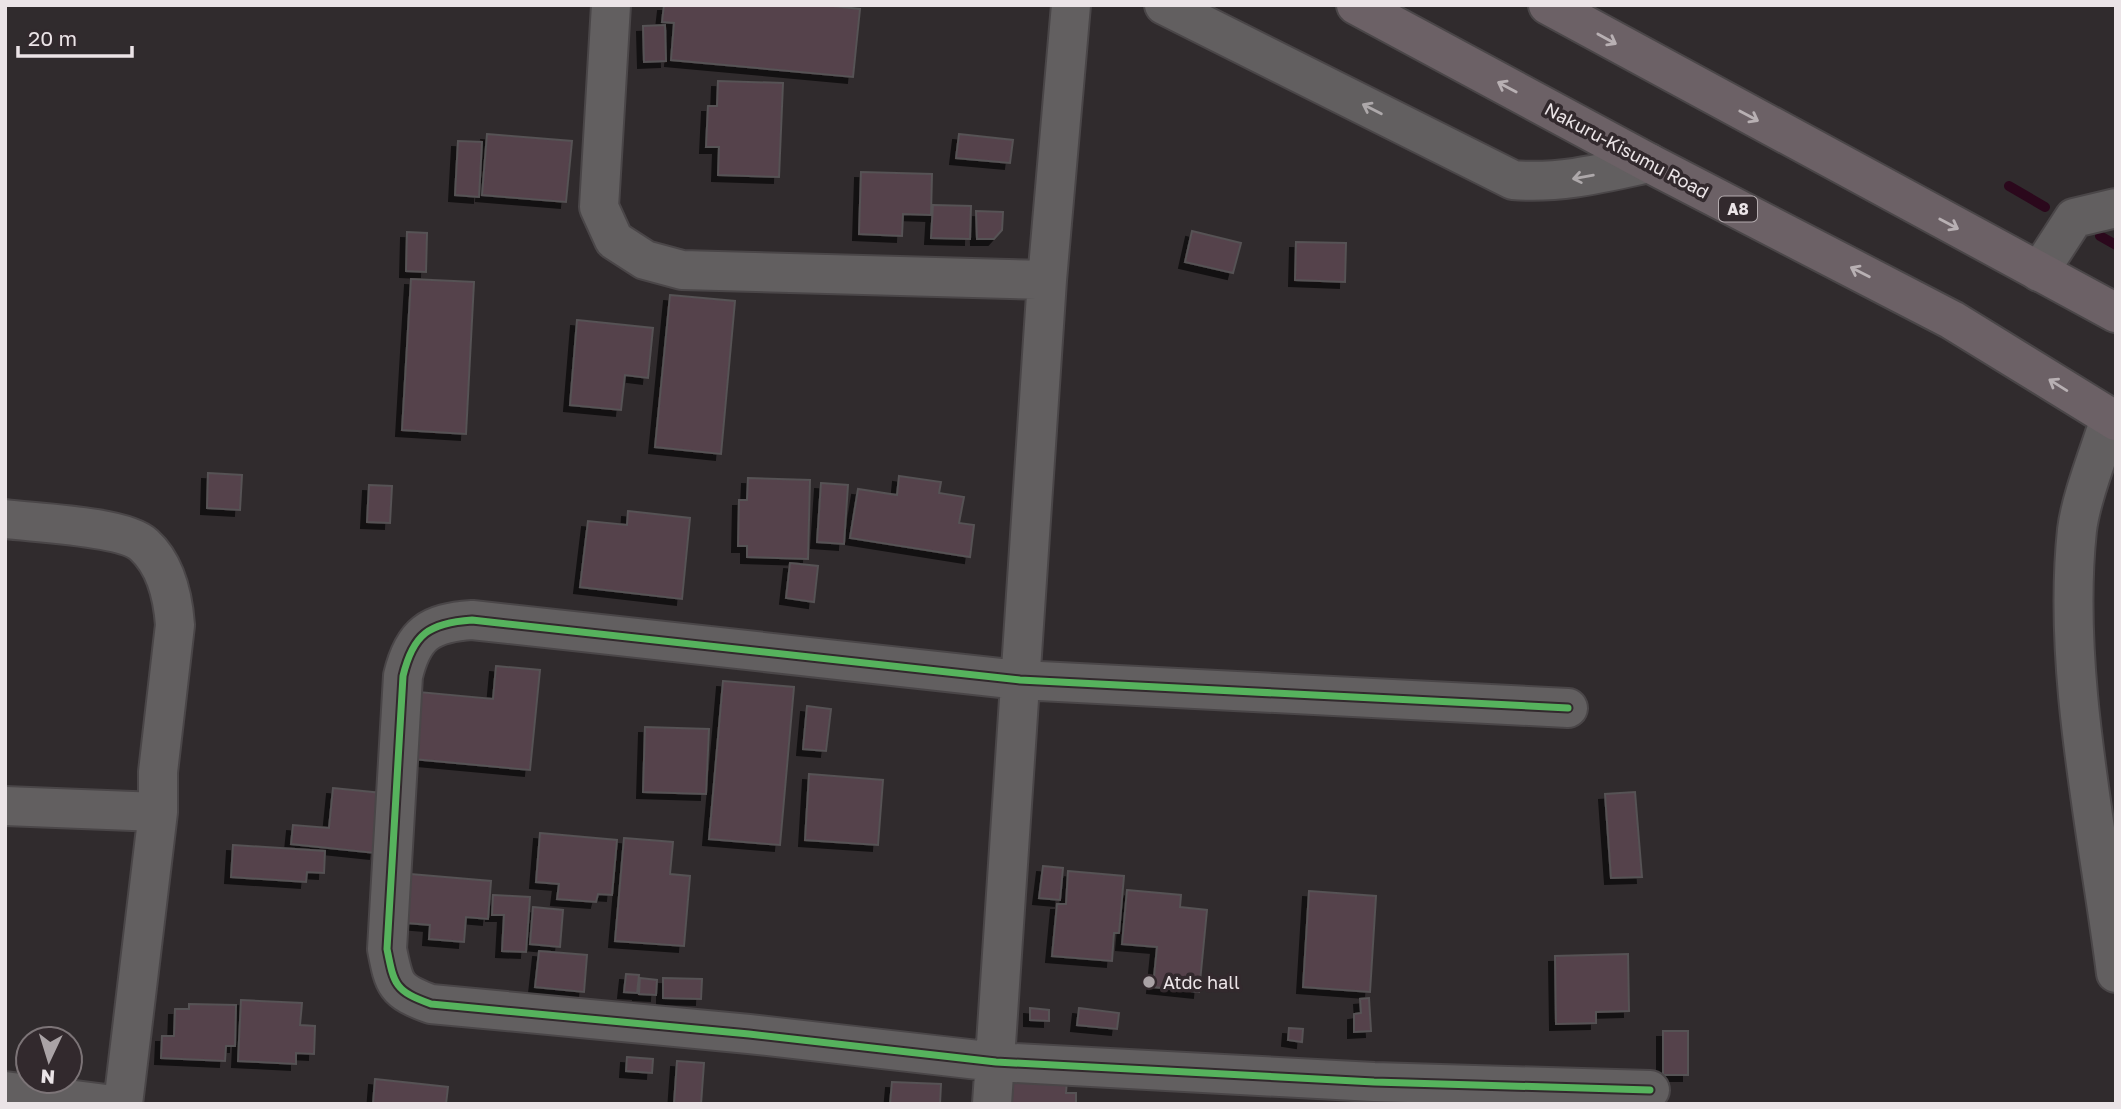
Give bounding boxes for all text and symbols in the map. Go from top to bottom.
scale bar [18,14,131,58]
text: 20 m [28,25,77,51]
one-way arrow [1597,32,1617,46]
one-way arrow [1497,80,1518,93]
street label: Nakuru-Kisumu Road [1541,97,1713,203]
one-way arrow [1362,102,1383,116]
one-way arrow [1738,110,1758,124]
one-way arrow [1572,171,1595,185]
road number: A8 [1719,196,1757,222]
one-way arrow [1938,218,1959,231]
one-way arrow [1850,265,1871,279]
one-way arrow [2048,378,2068,392]
place label: Atdc hall [1163,971,1240,993]
marker: Atdc hall [1141,974,1157,990]
north arrow [14,1025,84,1095]
text: N [40,1065,56,1089]

